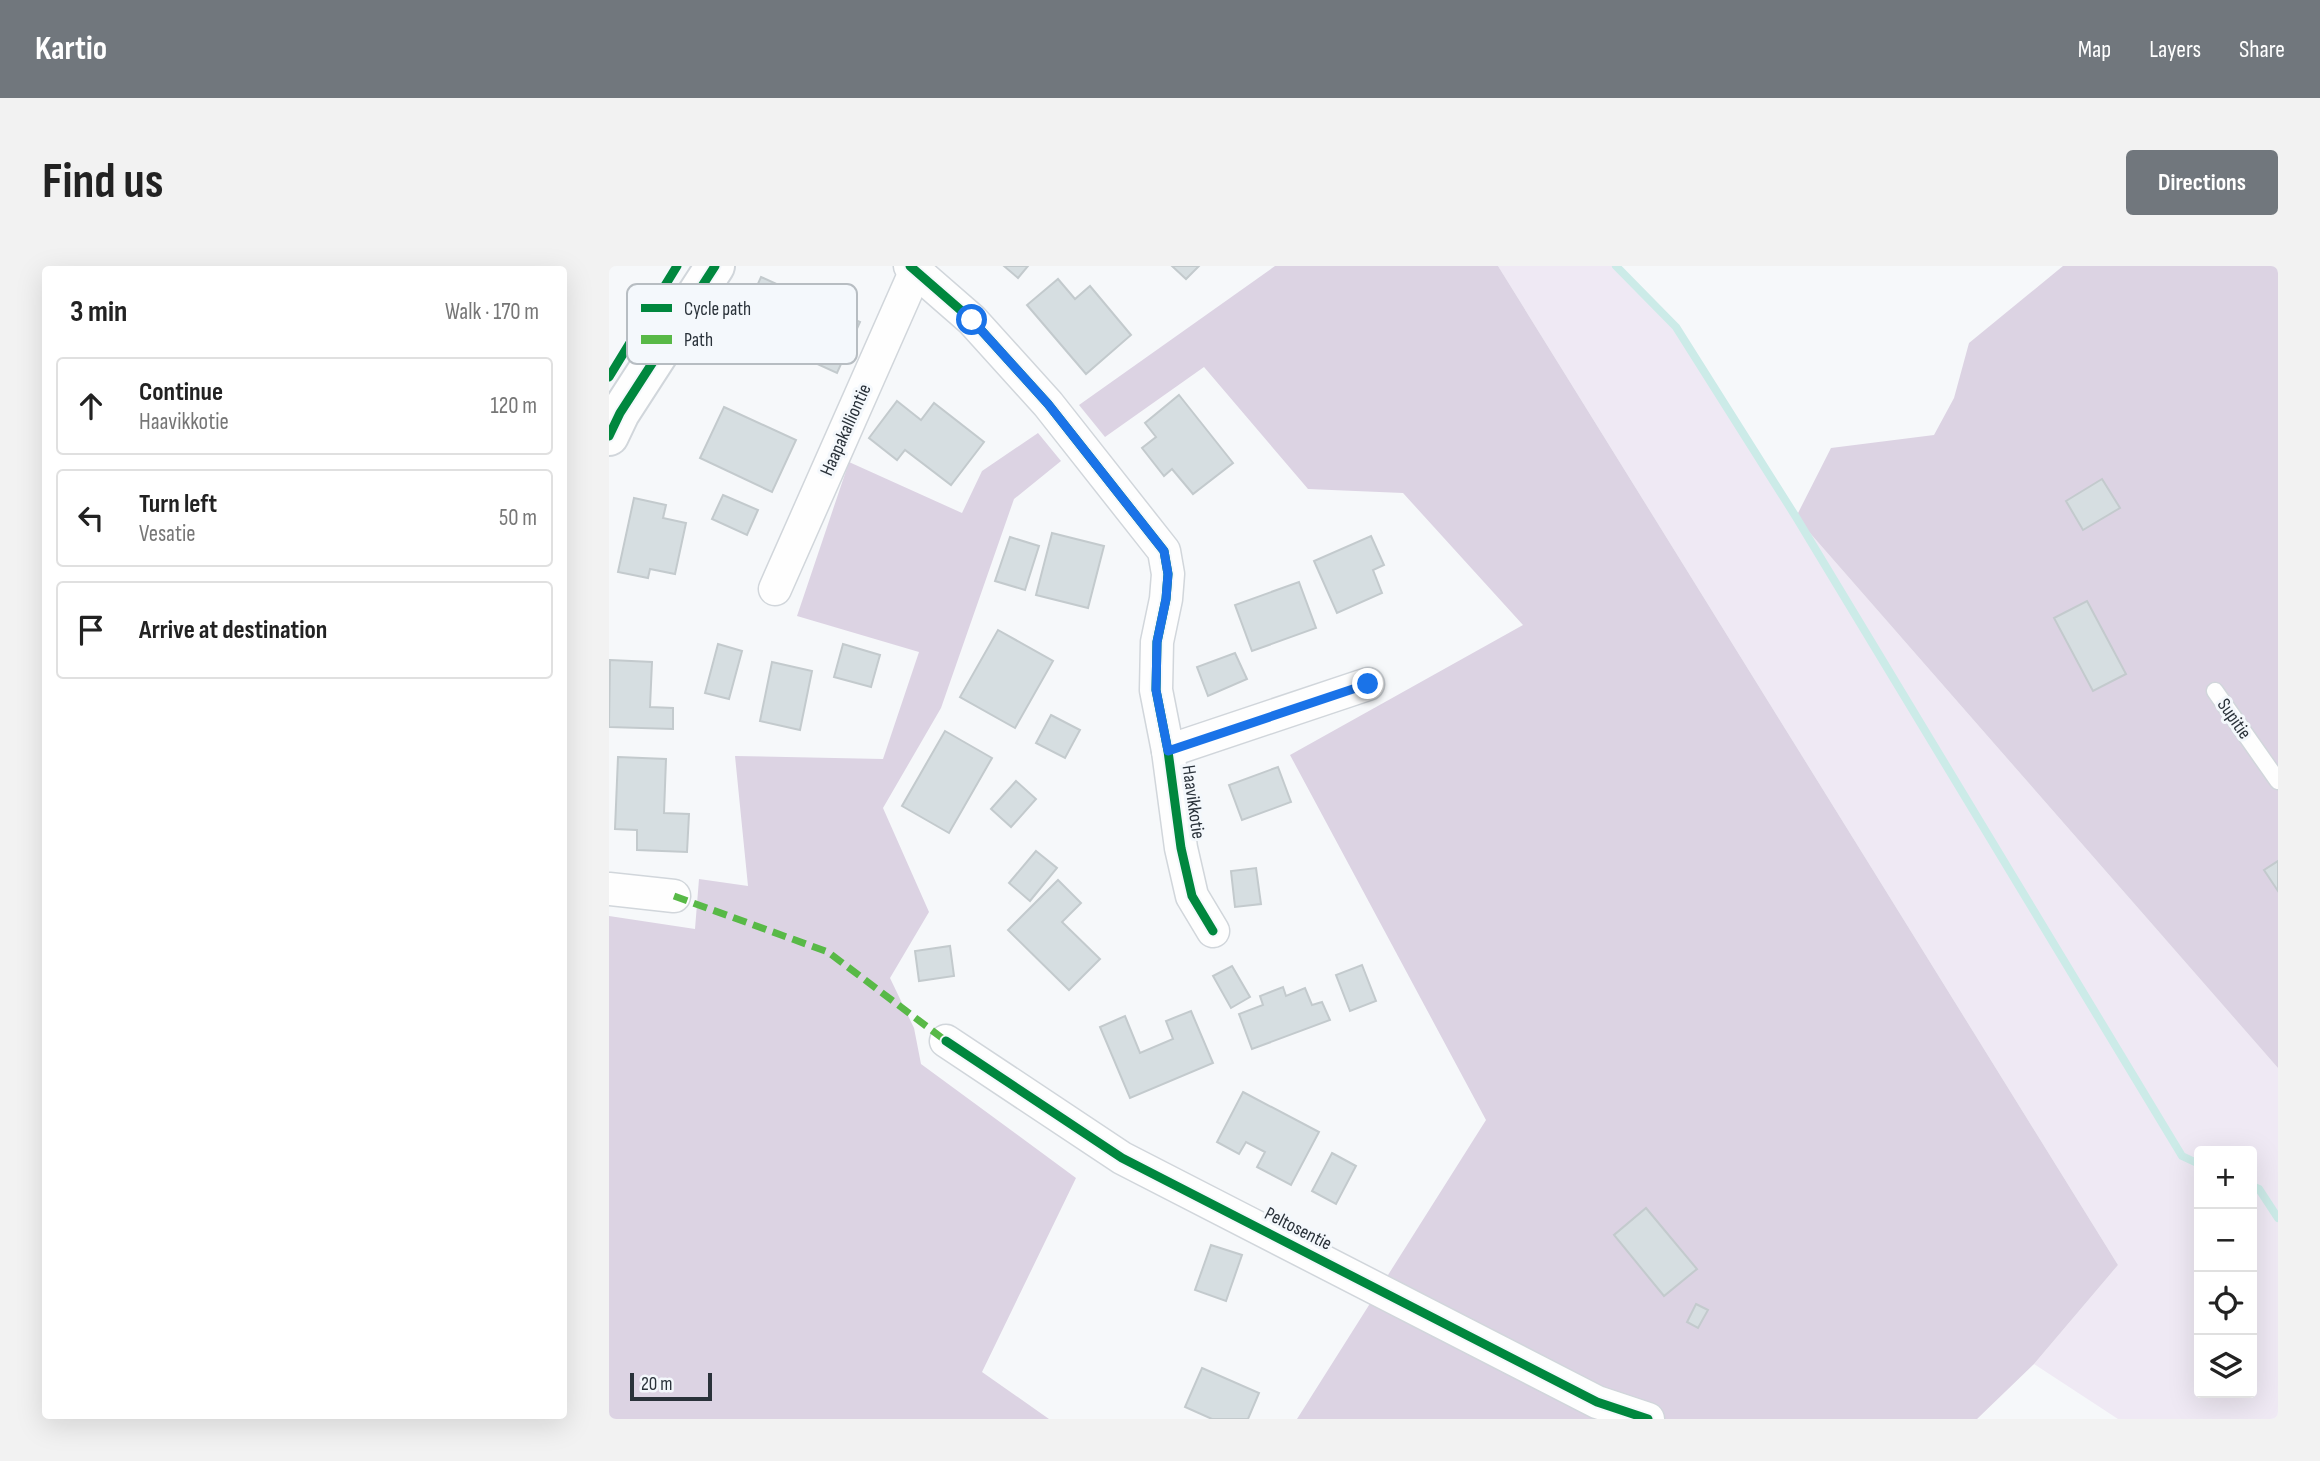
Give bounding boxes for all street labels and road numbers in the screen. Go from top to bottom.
street label: Haapakalliontie [816,380,876,480]
street label: Supitie [2212,694,2256,744]
street label: Haavikkotie [1176,764,1210,840]
street label: Peltosentie [1261,1202,1335,1256]

